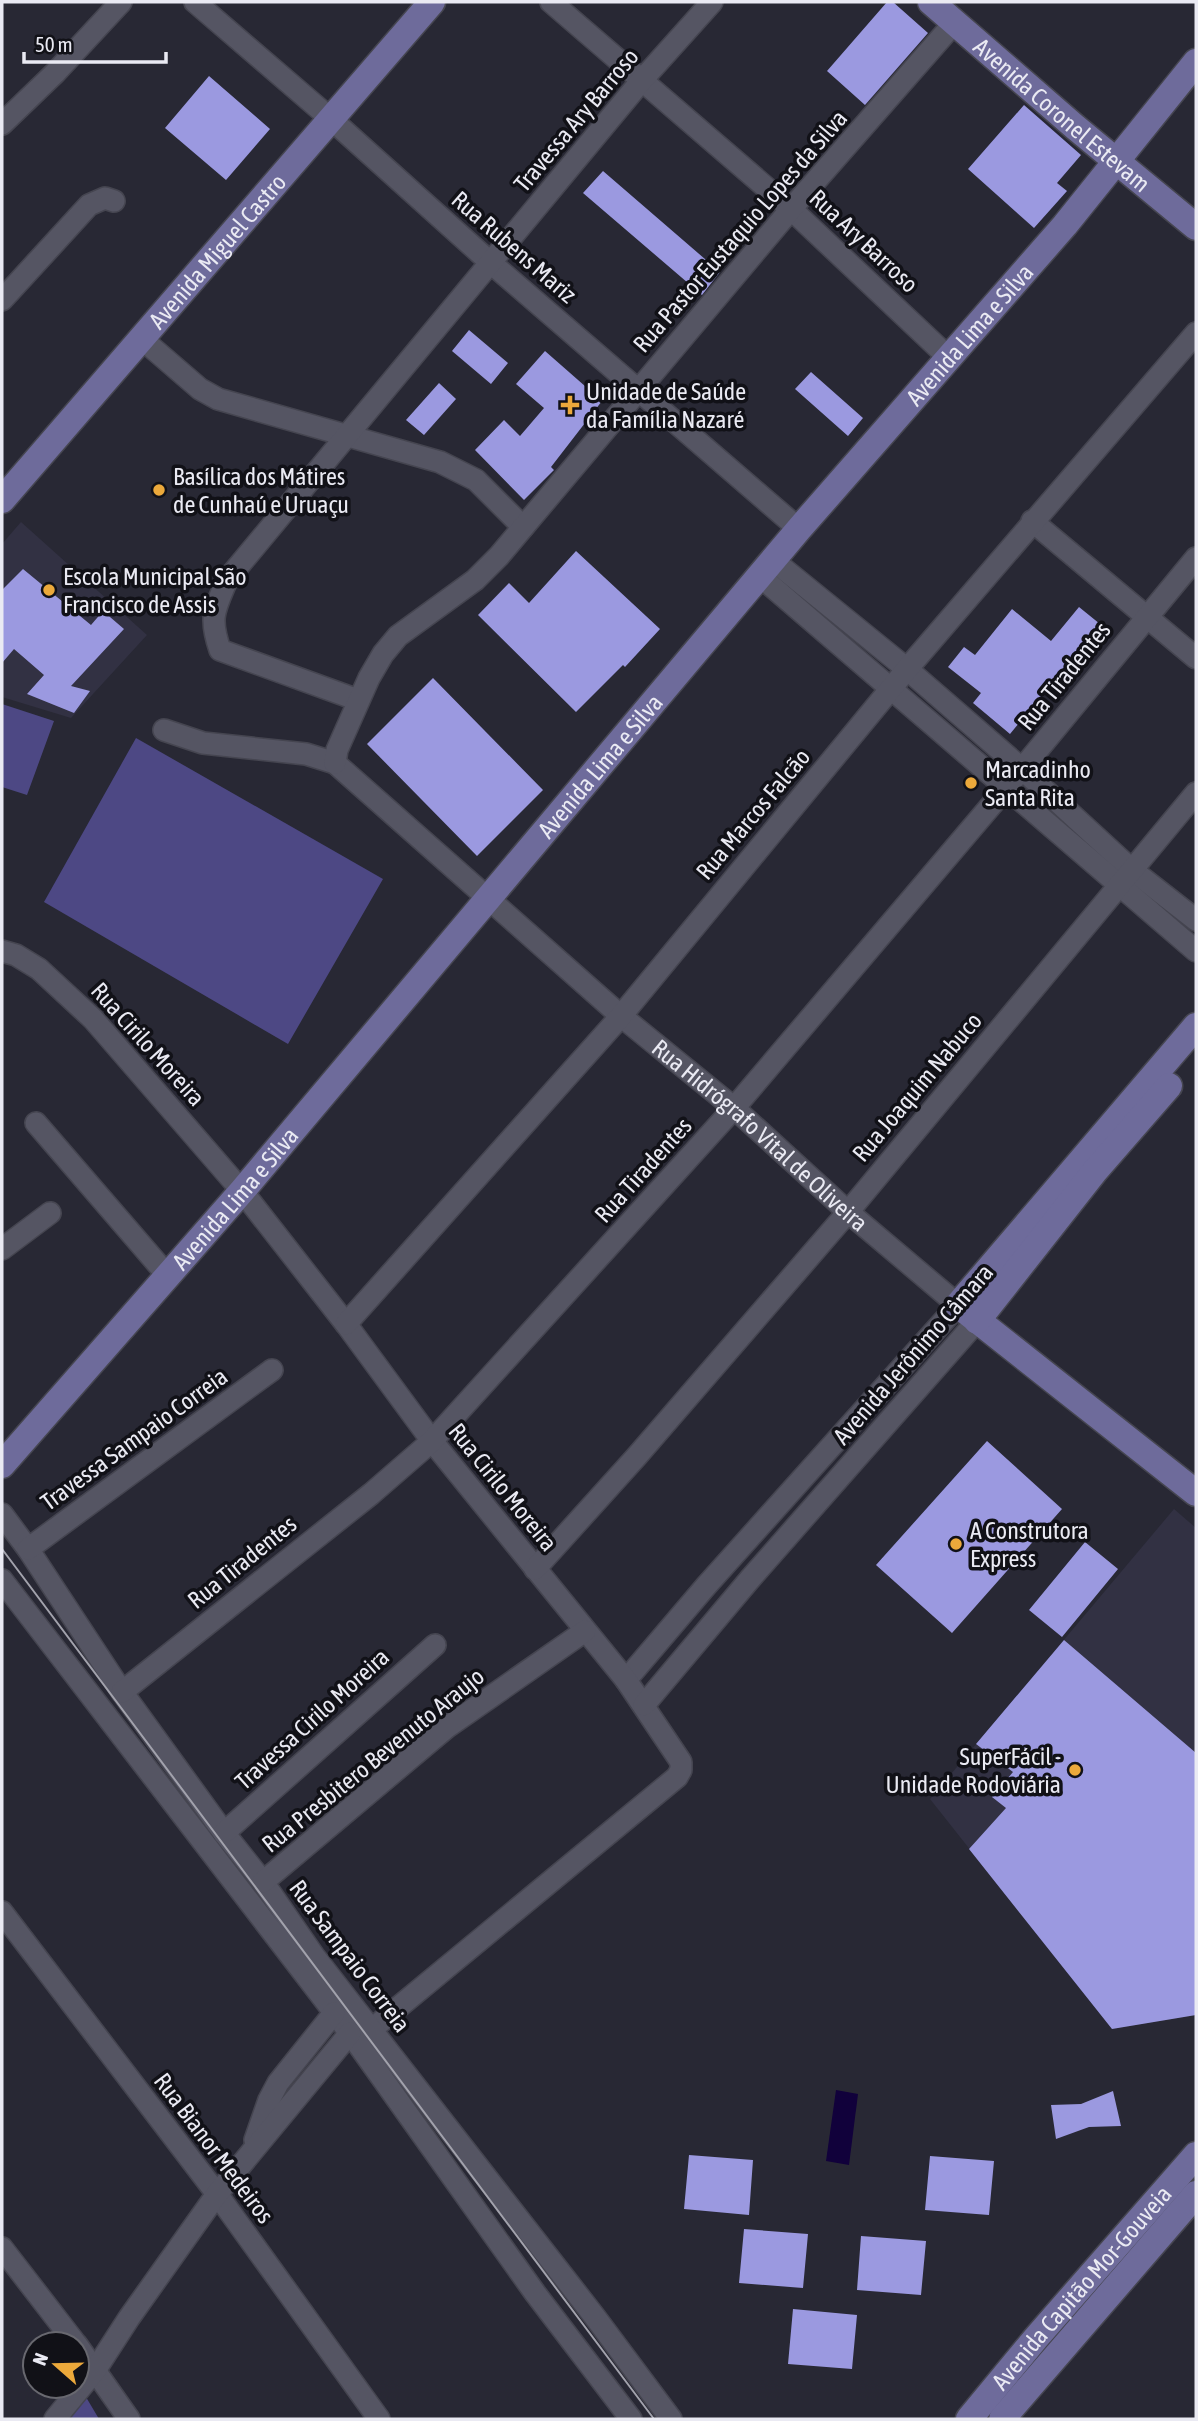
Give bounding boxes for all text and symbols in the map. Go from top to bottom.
scale bar [24,21,166,65]
text: 50 m [35,32,73,56]
street label: Avenida Coronel Estevam [969,32,1156,197]
street label: Travessa Ary Barroso [508,43,644,197]
street label: Rua Pastor Eustaquio Lopes da Silva [628,105,852,357]
street label: Avenida Miguel Castro [143,168,291,334]
street label: Rua Ary Barroso [804,184,924,298]
street label: Rua Rubens Mariz [446,186,582,309]
street label: Avenida Lima e Silva [900,258,1038,411]
place label: Unidade de Saúde da Família Nazaré [586,378,746,433]
marker: Unidade de Saúde da Família Nazaré [560,395,580,415]
place label: Basílica dos Mátires de Cunhaú e Uruaçu [173,463,349,518]
marker: Basílica dos Mátires de Cunhaú e Uruaçu [151,482,167,498]
place label: Escola Municipal São Francisco de Assis [63,563,247,618]
marker: Escola Municipal São Francisco de Assis [41,582,57,598]
street label: Rua Tiradentes [1012,616,1116,736]
street label: Avenida Lima e Silva [532,689,668,843]
street label: Rua Marcos Falcão [691,743,815,885]
place label: Marcadinho Santa Rita [985,756,1091,811]
marker: Marcadinho Santa Rita [963,775,979,791]
street label: Rua Cirilo Moreira [86,977,210,1111]
street label: Rua Joaquim Nabuco [847,1007,987,1167]
street label: Rua Hidrógrafo Vital de Oliveira [647,1034,873,1236]
street label: Rua Tiradentes [589,1112,697,1228]
street label: Avenida Lima e Silva [166,1122,303,1275]
street label: Avenida Jerônimo Câmara [828,1259,998,1449]
street label: Travessa Sampaio Correia [36,1362,232,1516]
street label: Rua Cirilo Moreira [443,1418,563,1556]
street label: Rua Tiradentes [182,1510,302,1614]
place label: A Construtora Express [970,1517,1089,1572]
marker: A Construtora Express [948,1536,964,1552]
street label: Travessa Cirilo Moreira [230,1643,394,1795]
street label: Rua Presbitero Bevenuto Araujo [257,1662,489,1858]
place label: SuperFácil - Unidade Rodoviária [886,1743,1061,1798]
marker: SuperFácil - Unidade Rodoviária [1067,1762,1083,1778]
street label: Rua Sampaio Correia [284,1875,416,2037]
street label: Rua Bianor Medeiros [149,2068,279,2228]
street label: Avenida Capitão Mor-Gouveia [986,2180,1177,2395]
north arrow [21,2330,91,2400]
text: N [28,2350,52,2368]

